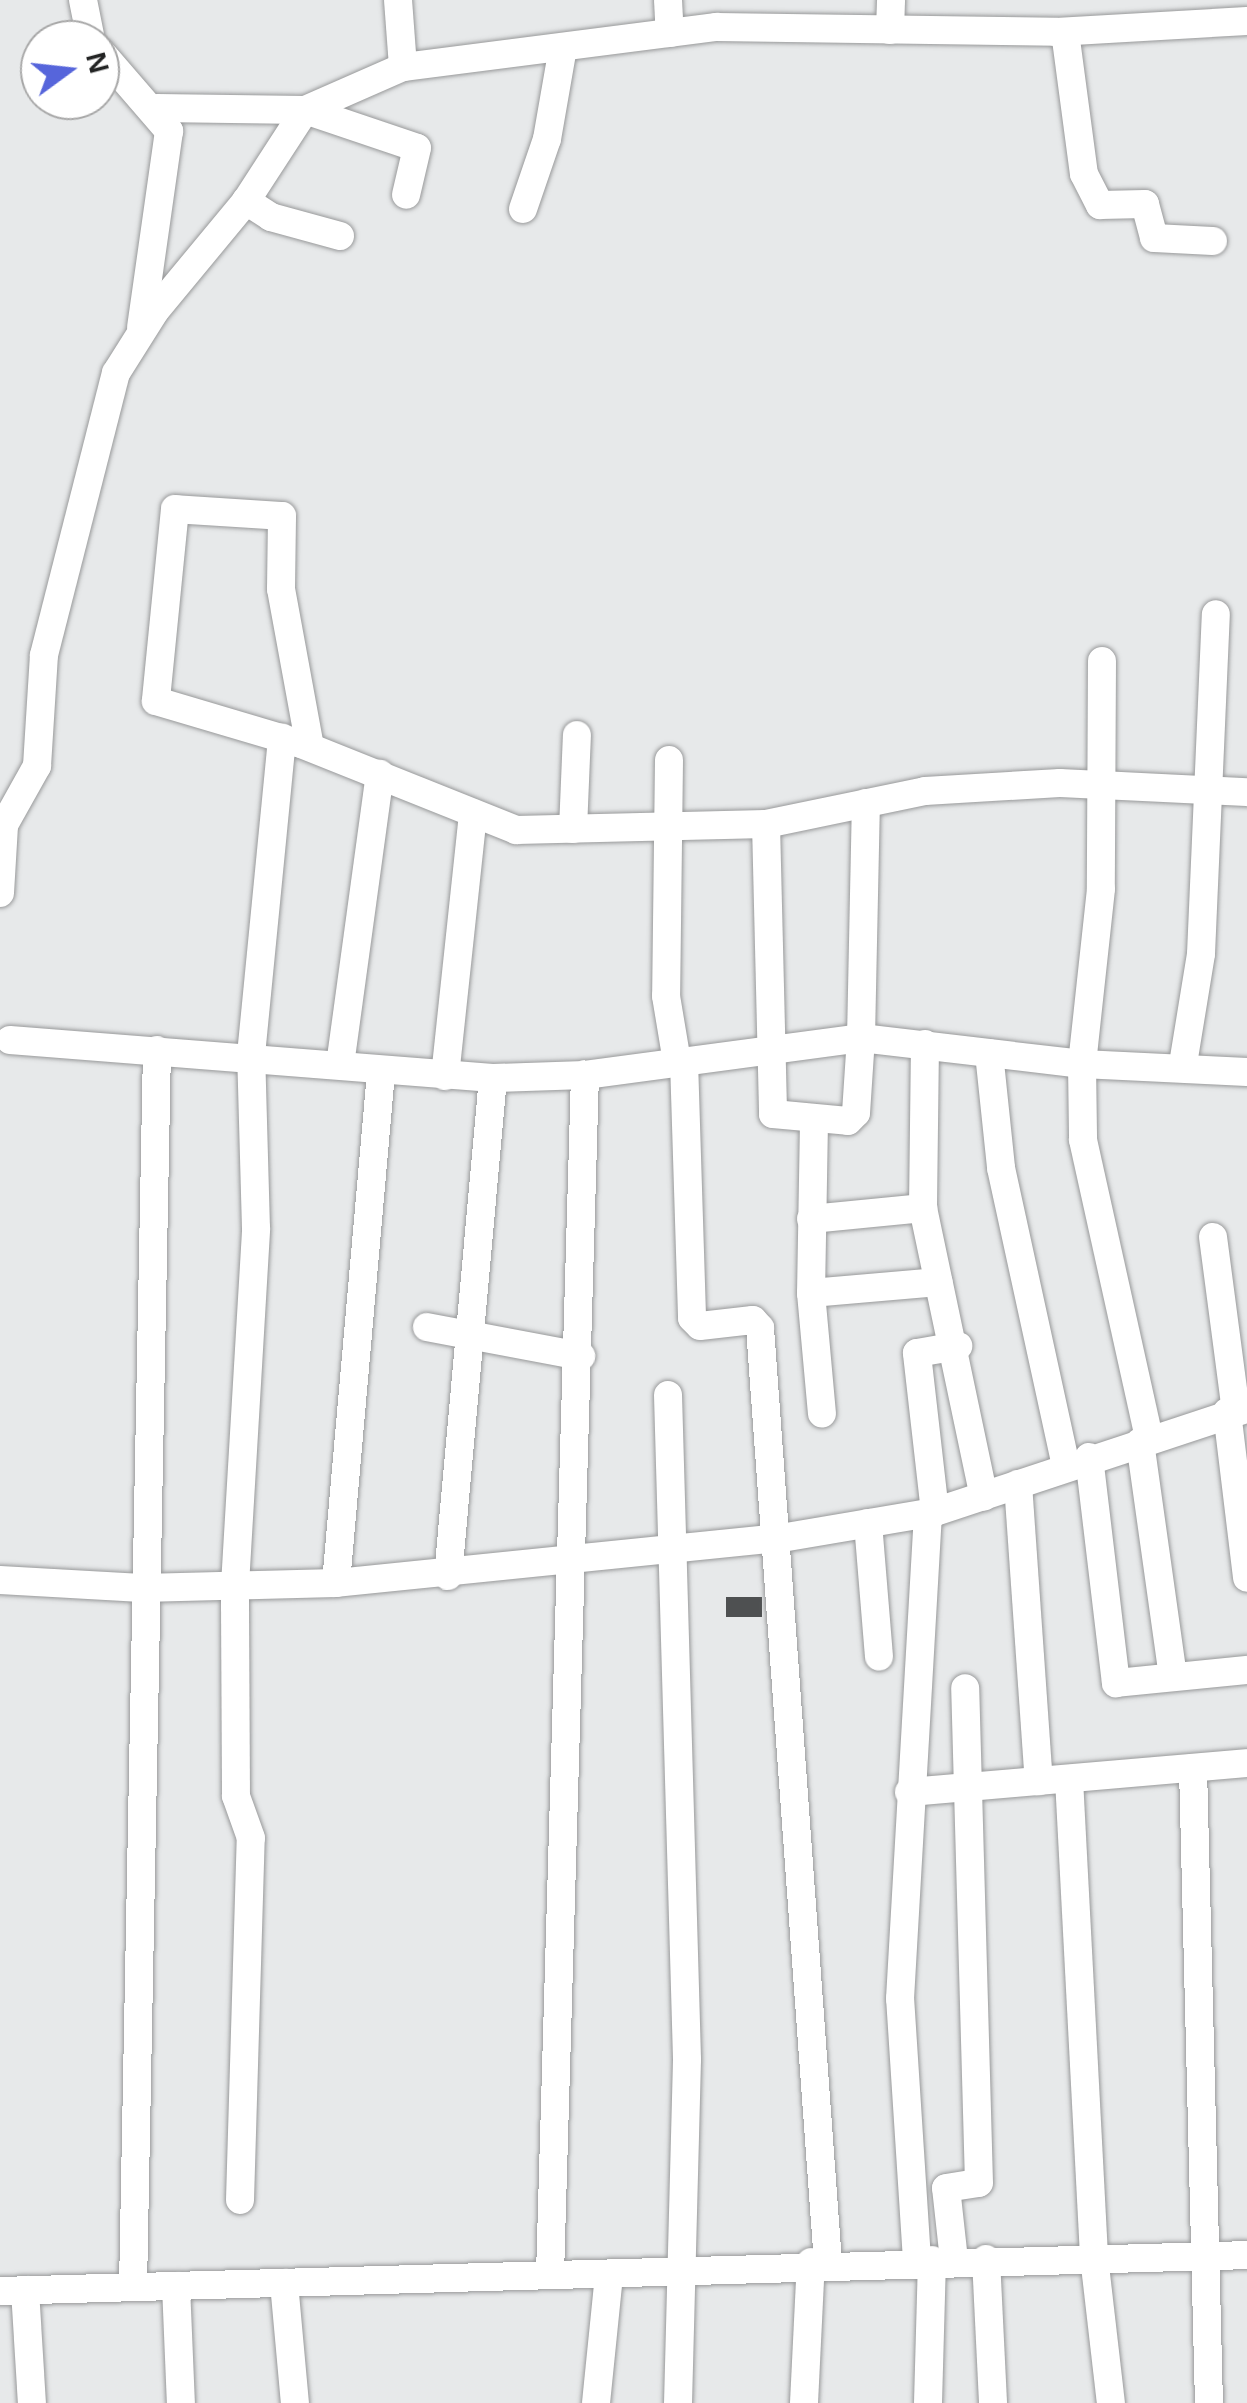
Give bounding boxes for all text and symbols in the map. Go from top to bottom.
north arrow [20,20,120,120]
text: N [80,49,115,76]

